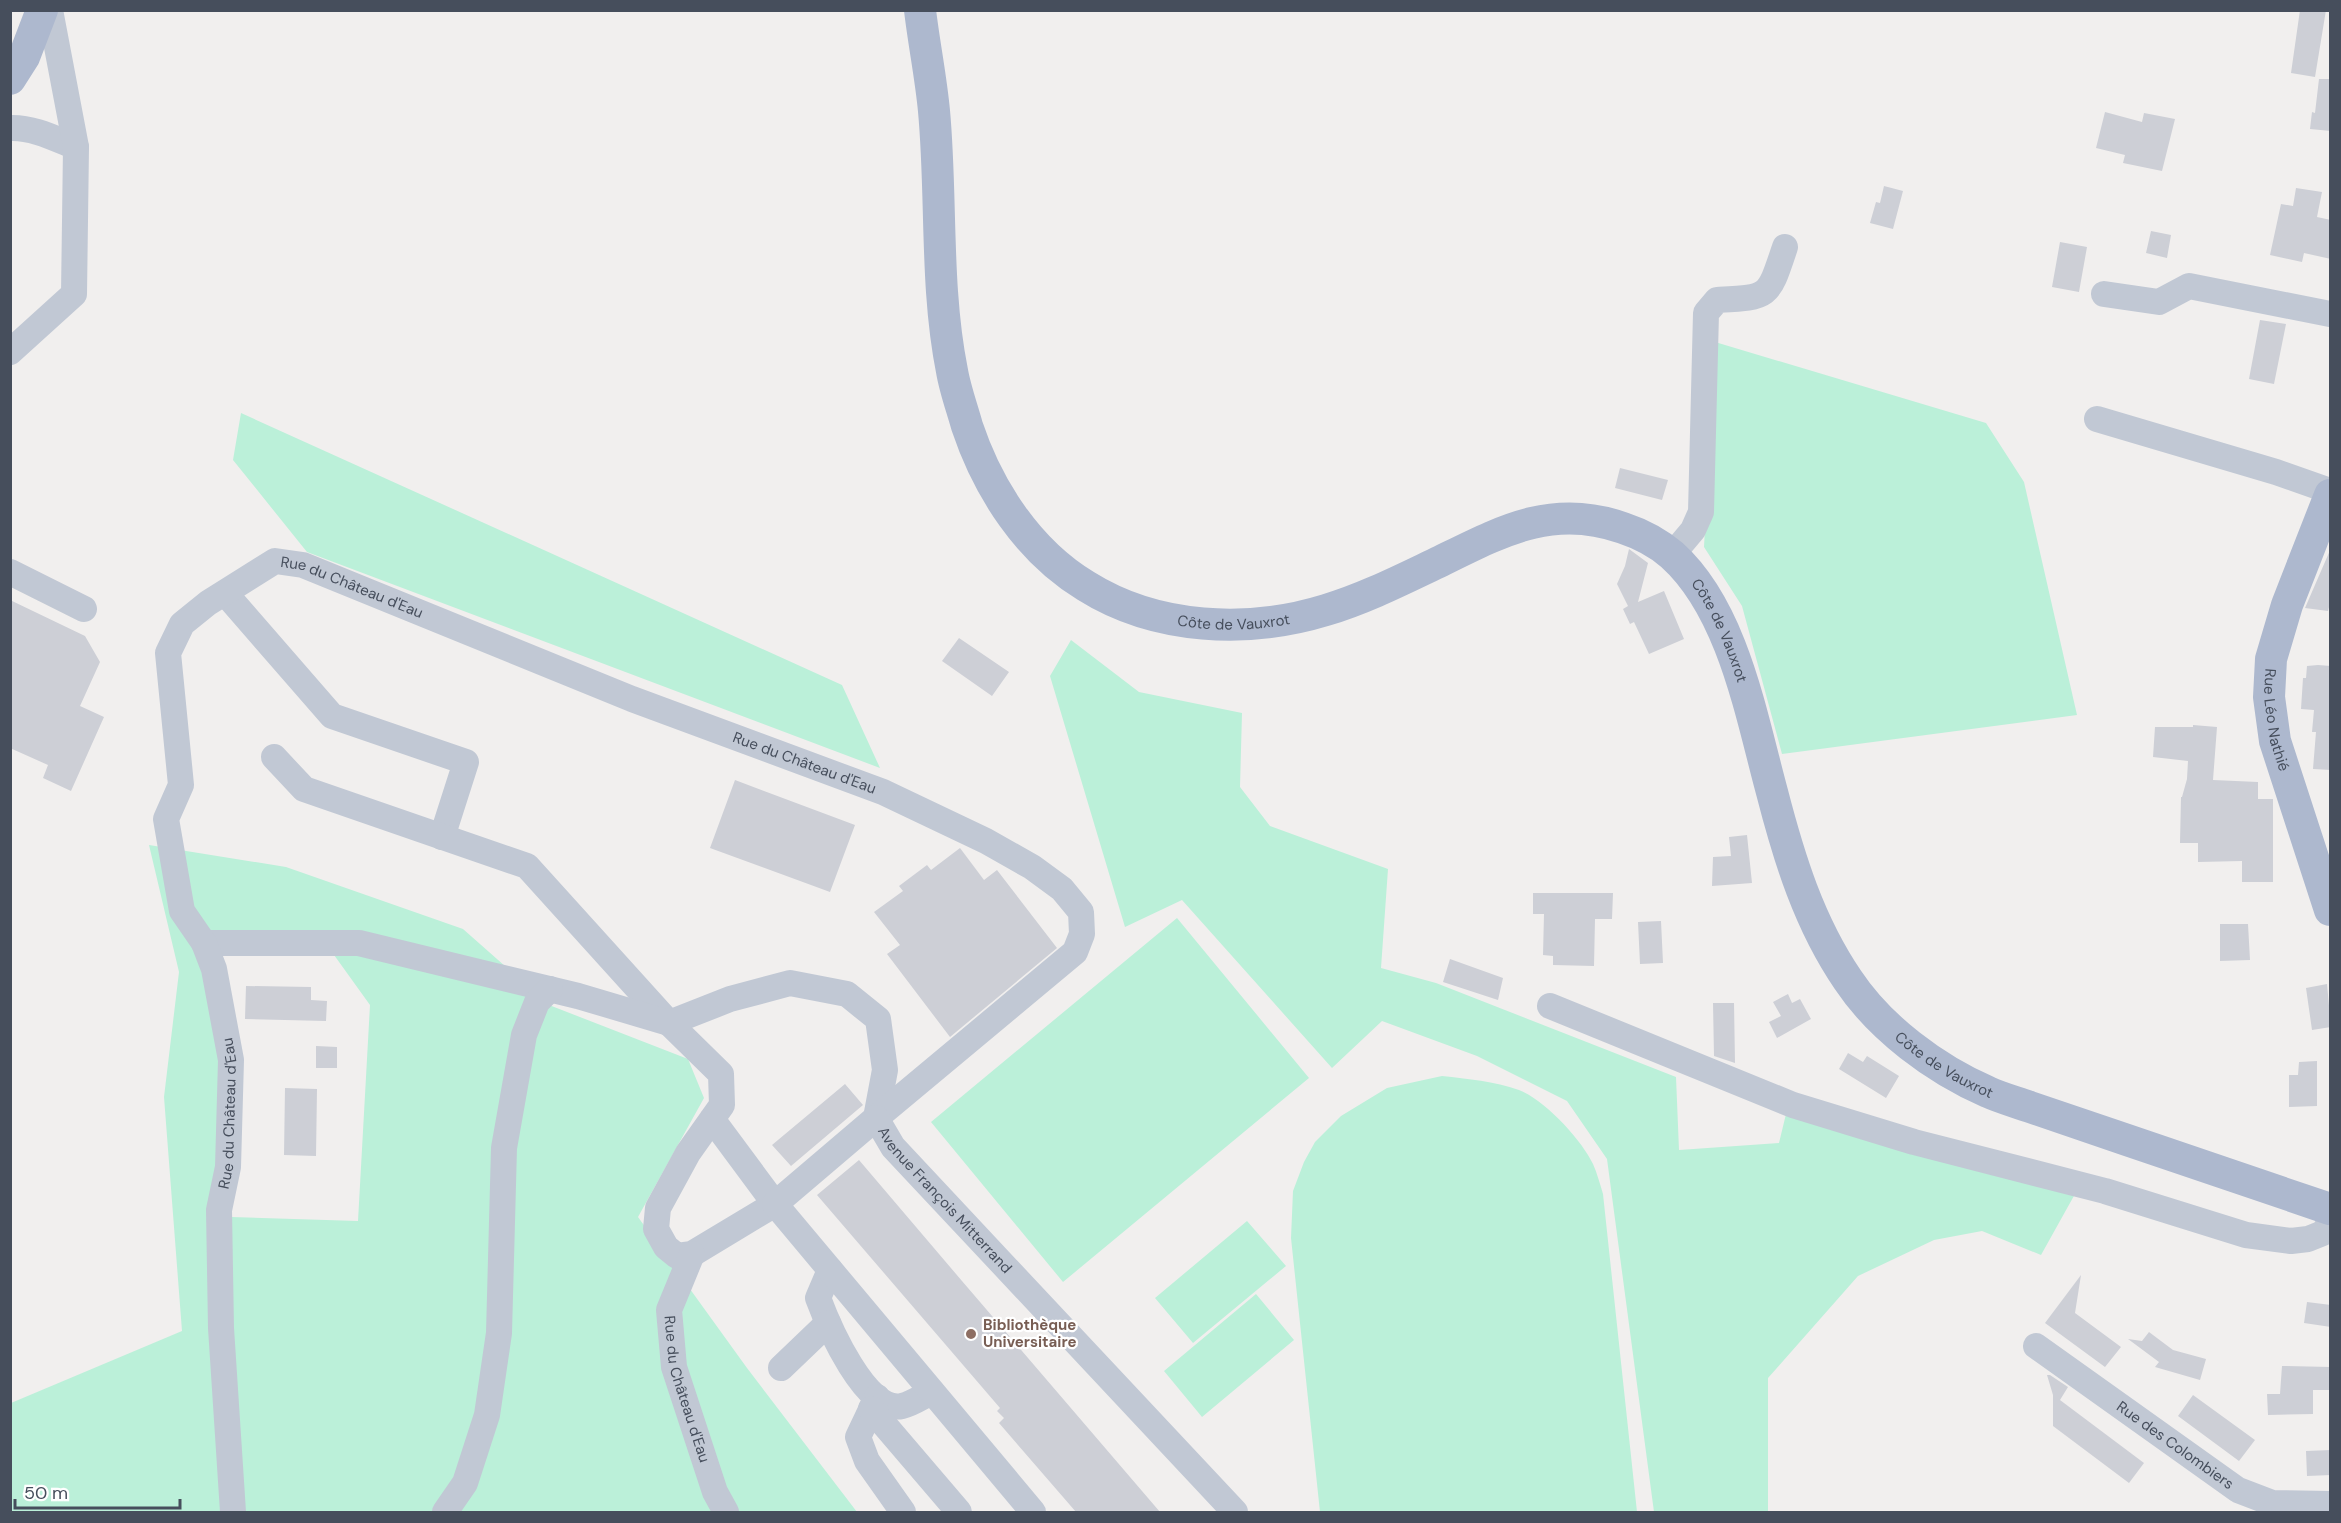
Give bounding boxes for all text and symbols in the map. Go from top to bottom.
street label: Rue du Château d'Eau [279,552,426,623]
street label: Côte de Vauxrot [1687,575,1752,685]
street label: Côte de Vauxrot [1176,609,1292,635]
street label: Rue Léo Nathié [2259,668,2294,774]
street label: Rue du Château d'Eau [730,727,879,799]
street label: Côte de Vauxrot [1891,1027,1996,1103]
street label: Rue du Château d'Eau [214,1036,241,1191]
street label: Avenue François Mitterrand [873,1123,1016,1278]
street label: Rue du Château d'Eau [660,1315,715,1465]
place label: Bibliothèque Universitaire [983,1315,1076,1352]
marker: Bibliothèque Universitaire [964,1327,978,1341]
street label: Rue des Colombiers [2113,1397,2238,1494]
scale bar [15,1472,180,1510]
text: 50 m [24,1481,68,1505]

